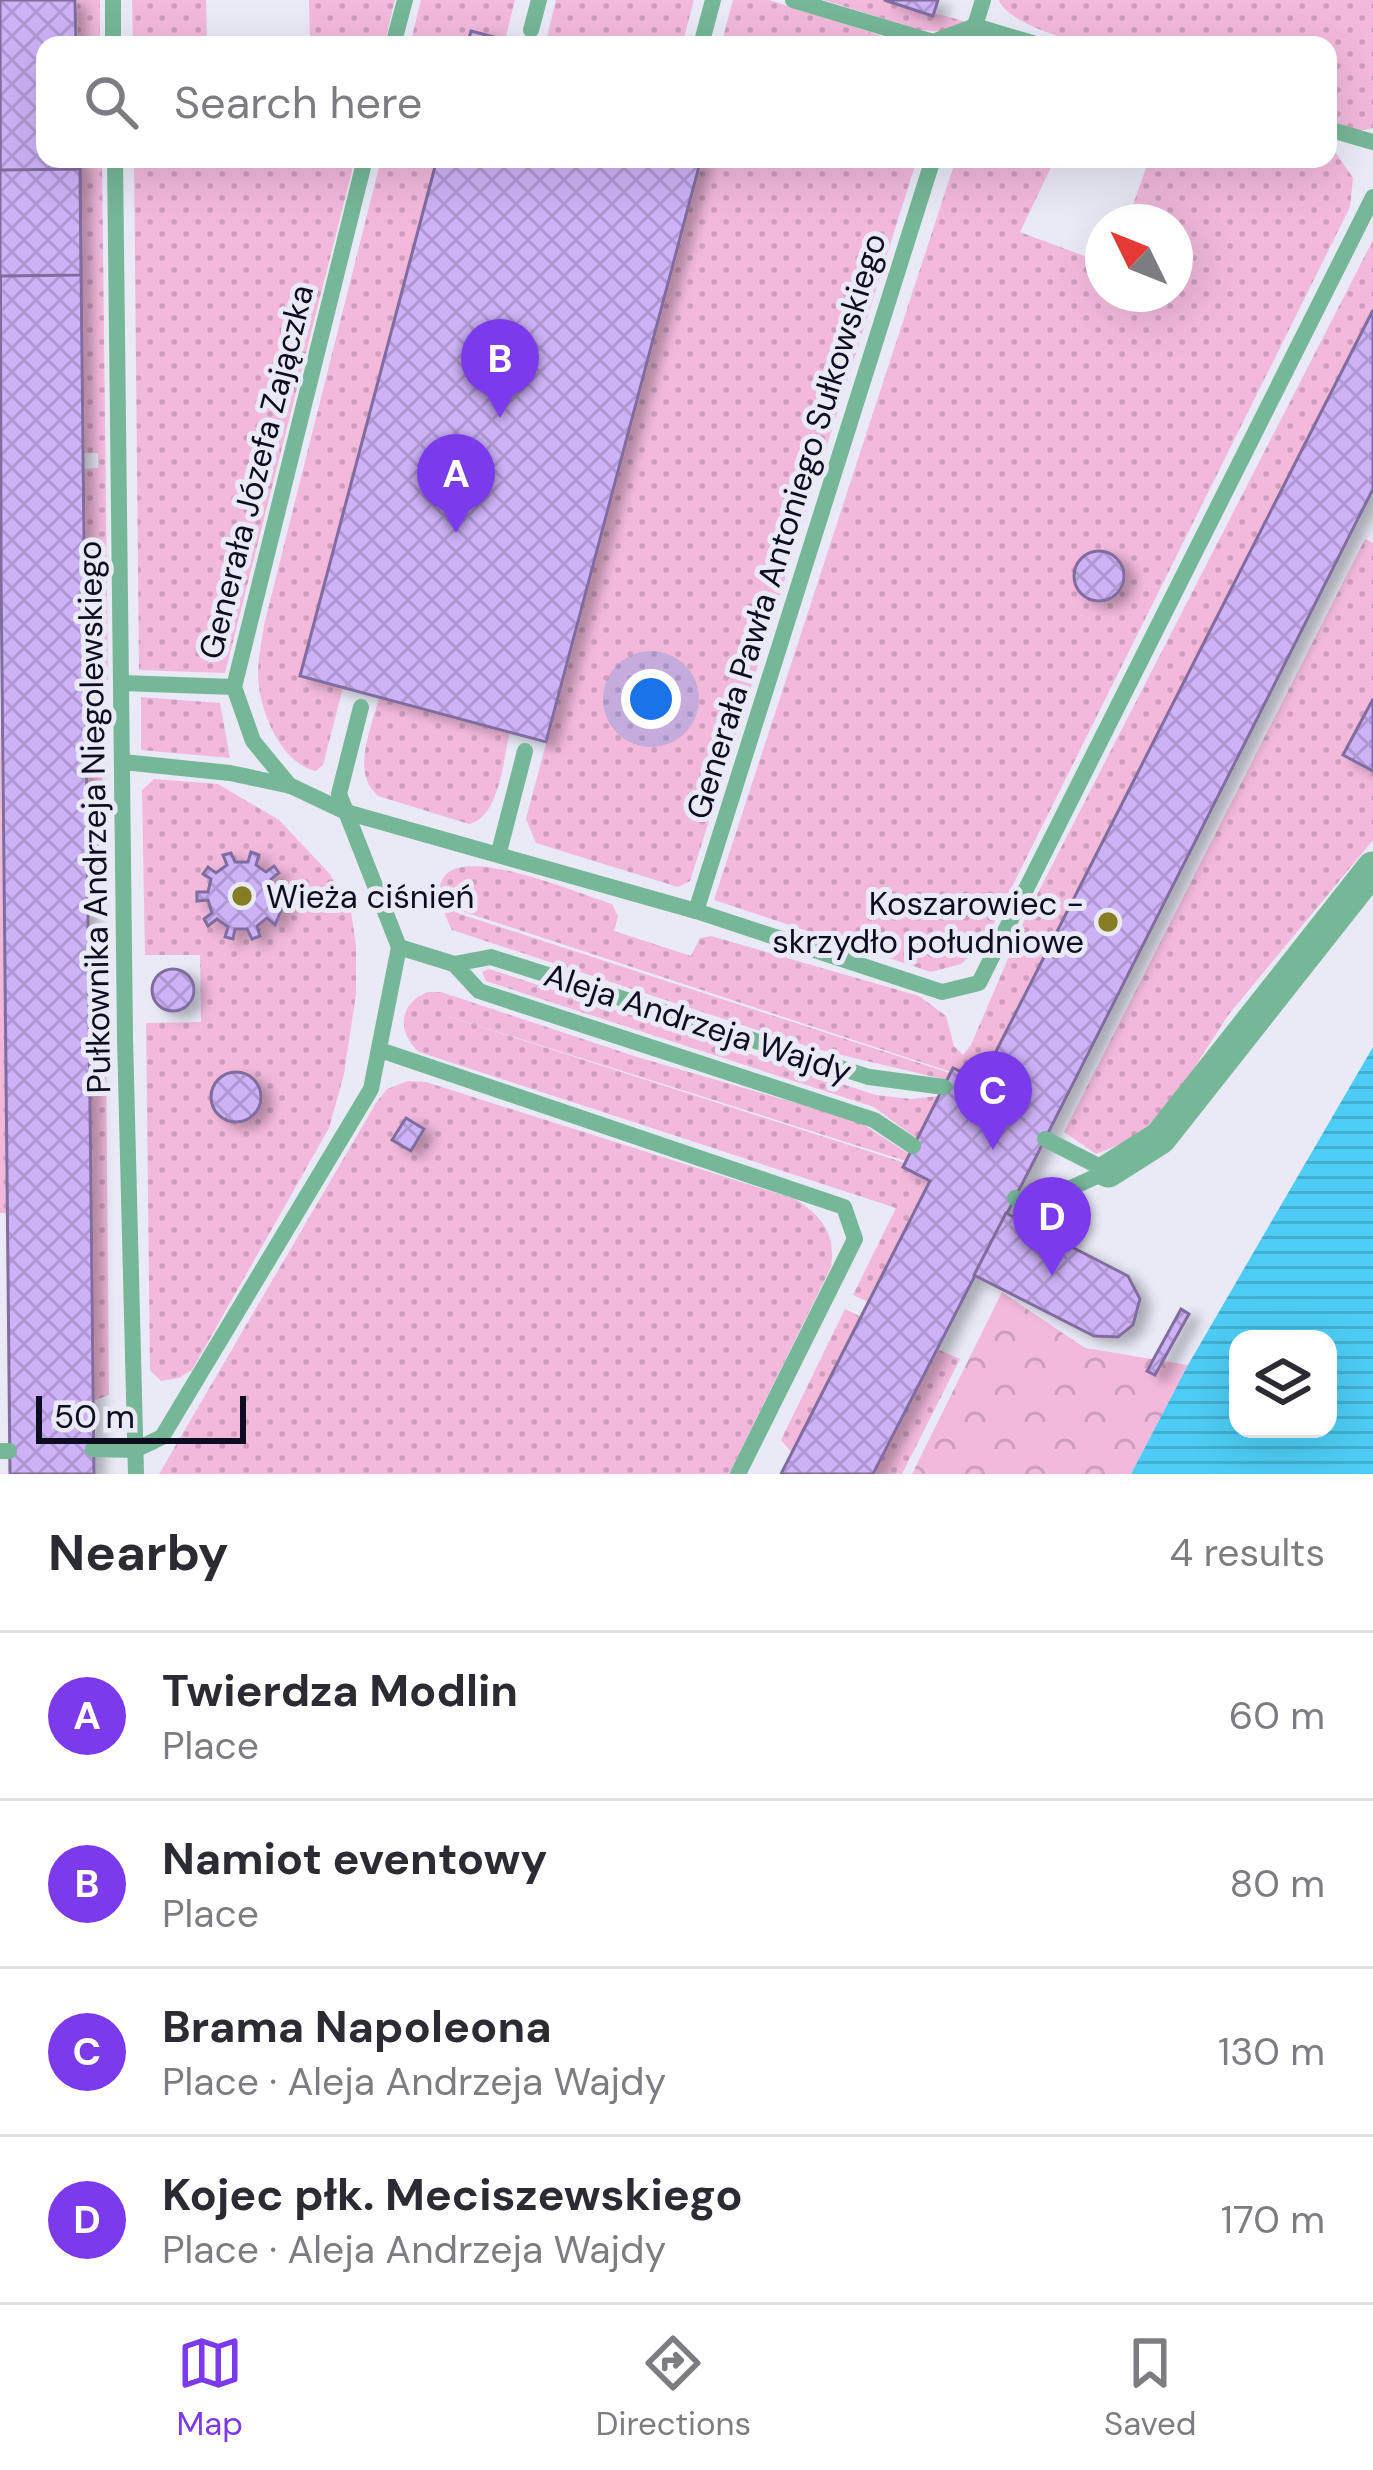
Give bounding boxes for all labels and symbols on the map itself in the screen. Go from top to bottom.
north arrow [1085,204,1193,312]
street label: Generała Pawła Antoniego Sułkowskiego [676,228,896,824]
street label: Generała Józefa Zajączka [189,280,323,664]
pin: B [461,319,539,418]
pin: A [417,434,495,533]
street label: Pułkownika Andrzeja Niegolewskiego [68,540,120,1094]
your location [621,669,681,729]
place label: Wieża ciśnień [266,875,474,918]
place label: Koszarowiec - skrzydło południowe [772,882,1084,963]
marker: Wieża ciśnień [229,883,255,909]
marker: Koszarowiec - skrzydło południowe [1095,909,1121,935]
street label: Aleja Andrzeja Wajdy [539,953,857,1093]
pin: C [954,1051,1032,1150]
pin: D [1013,1177,1091,1276]
scale bar [36,1390,246,1443]

